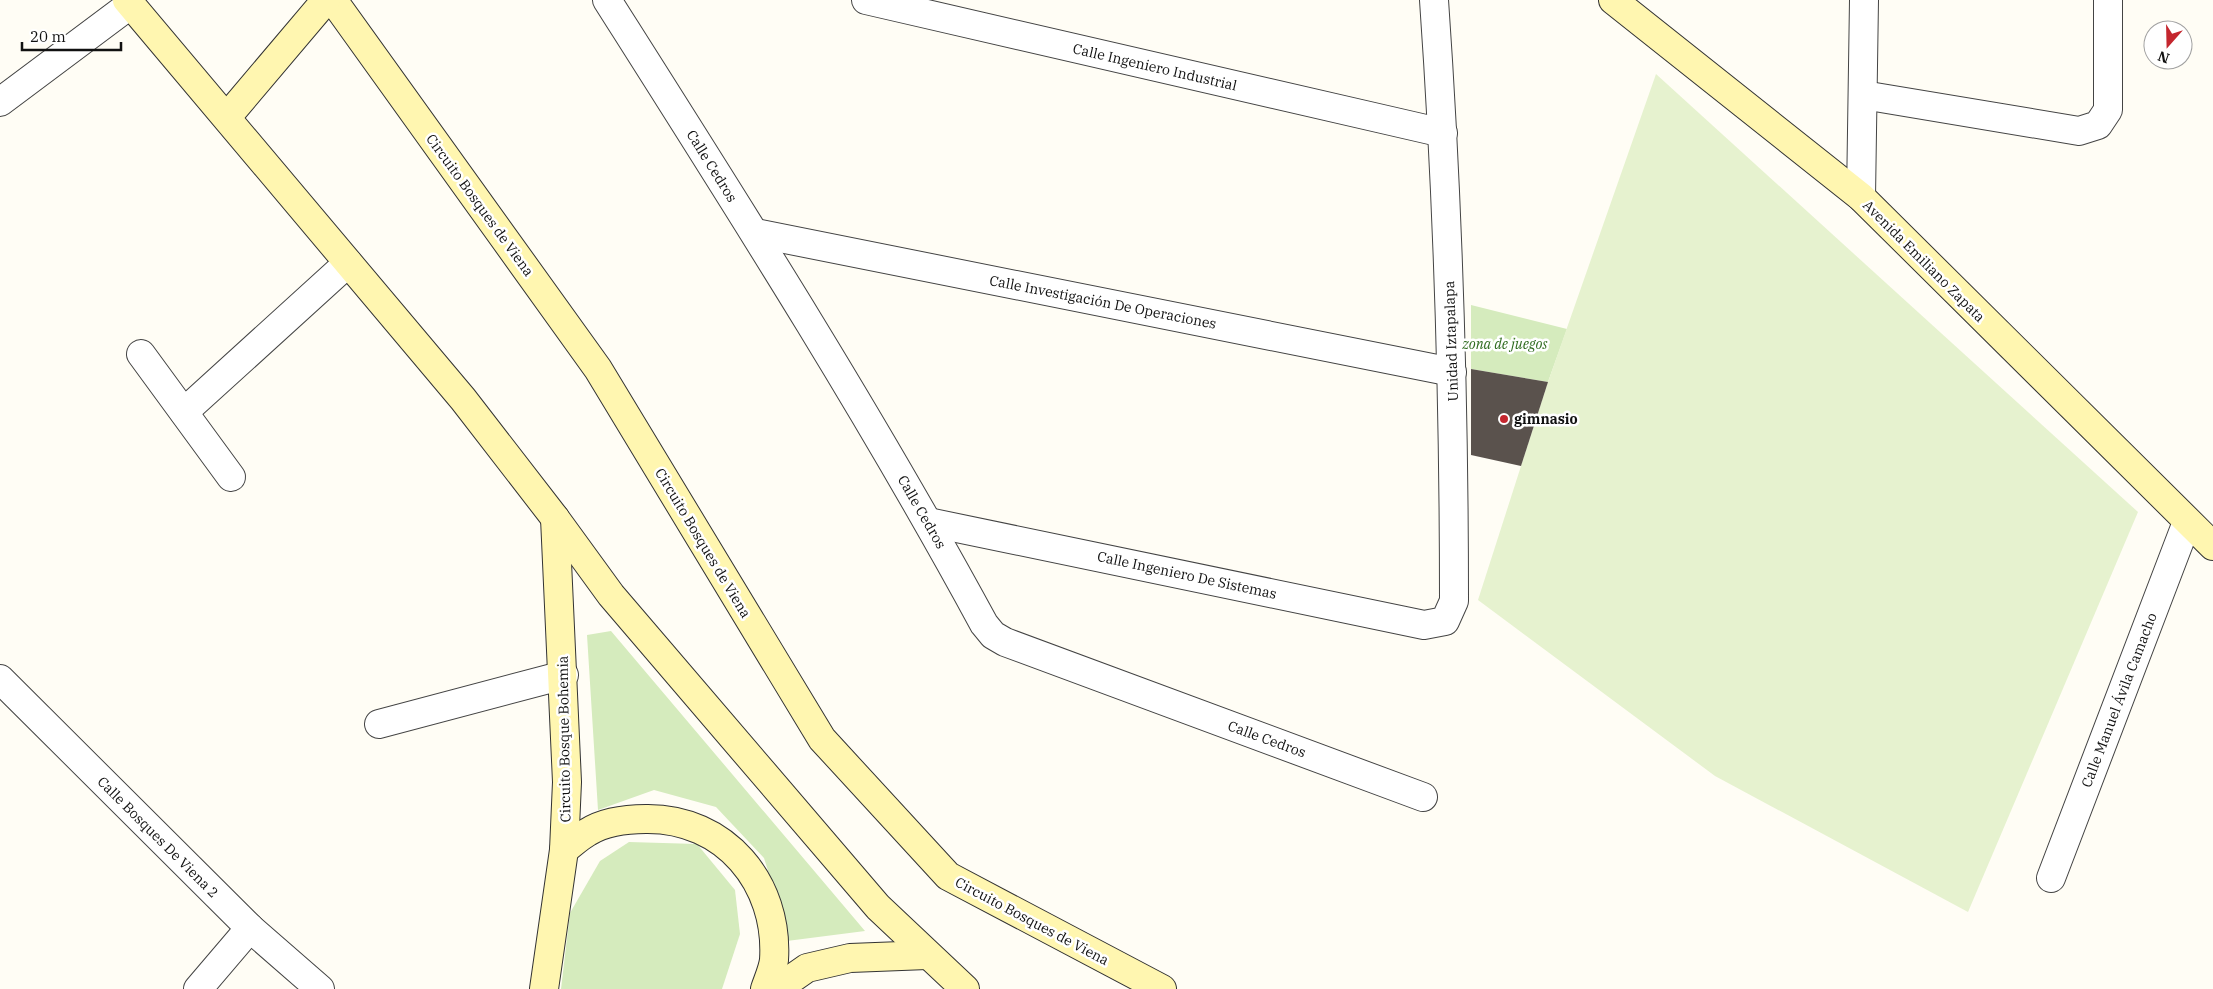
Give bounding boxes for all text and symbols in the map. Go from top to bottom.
scale bar [22,20,121,52]
north arrow [2143,20,2193,70]
text: 20 m [30,27,66,46]
street label: Calle Ingeniero Industrial [1071,39,1239,95]
text: N [2155,47,2172,68]
street label: Calle Cedros [683,127,741,206]
street label: Circuito Bosques de Viena [422,130,538,280]
street label: Avenida Emiliano Zapata [1859,196,1989,326]
street label: Calle Investigación De Operaciones [988,271,1218,333]
street label: Unidad Iztapalapa [1440,280,1462,402]
park label: zona de juegos [1461,335,1548,353]
place label: gimnasio [1514,410,1578,428]
marker: gimnasio [1498,413,1510,425]
street label: Circuito Bosques de Viena [651,465,755,621]
street label: Calle Cedros [894,472,950,552]
street label: Calle Ingeniero De Sistemas [1096,547,1279,603]
street label: Calle Manuel Ávila Camacho [2076,610,2161,790]
street label: Circuito Bosque Bohemia [554,655,574,823]
street label: Calle Cedros [1225,717,1309,761]
street label: Calle Bosques De Viena 2 [94,773,222,901]
street label: Circuito Bosques de Viena [952,873,1112,969]

